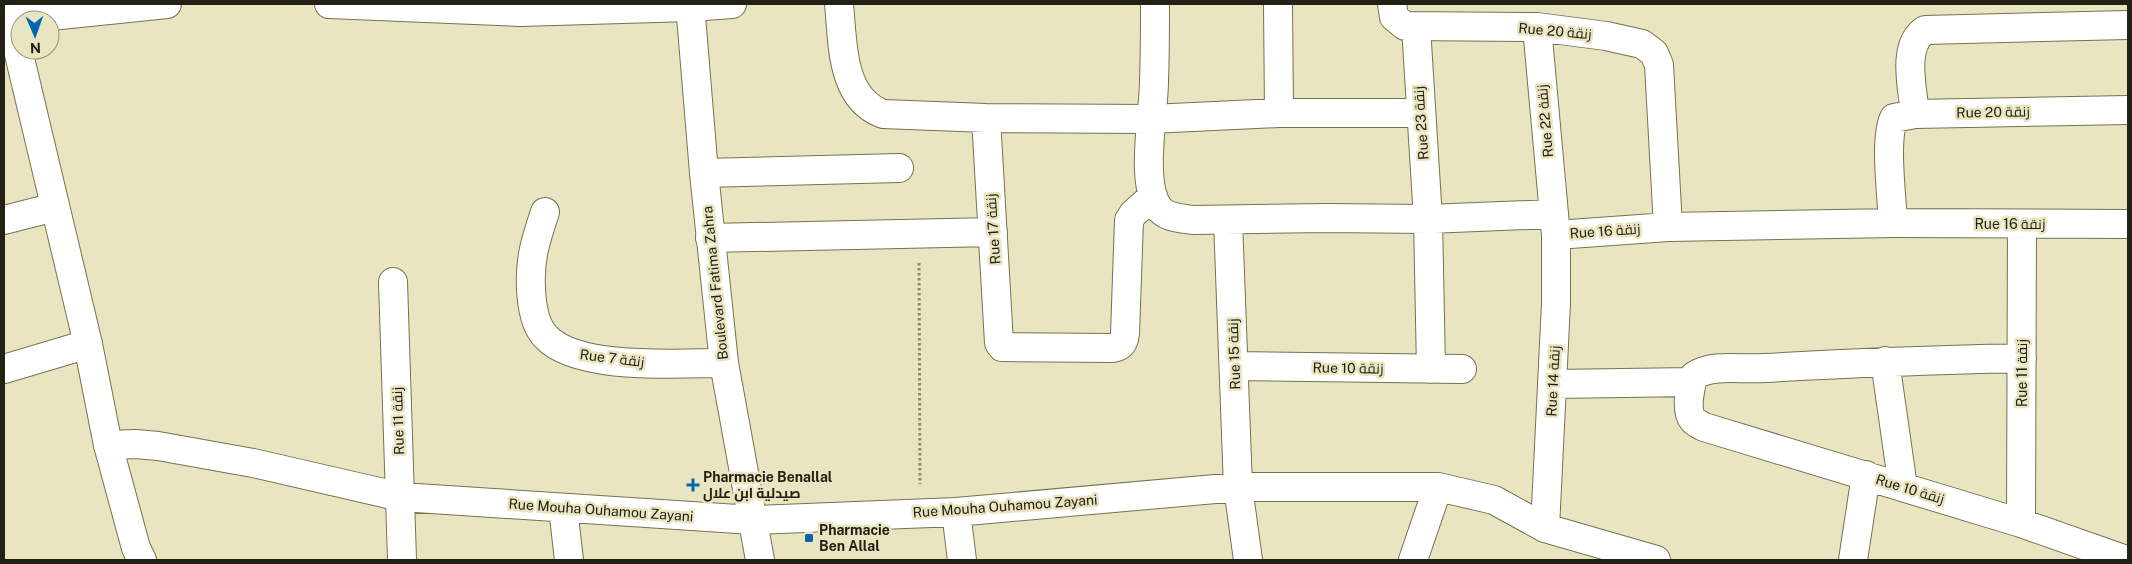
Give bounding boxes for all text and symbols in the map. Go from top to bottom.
north arrow [10,10,60,60]
street label: Rue 20 زنقة [1518,20,1592,42]
text: N [30,40,41,56]
street label: Rue 22 زنقة [1534,84,1556,158]
street label: Rue 23 زنقة [1410,86,1432,160]
street label: Rue 20 زنقة [1956,103,2030,121]
street label: Rue 17 زنقة [983,193,1003,265]
street label: Boulevard Fatima Zahra [699,205,731,361]
street label: Rue 16 زنقة [1974,216,2046,232]
street label: Rue 16 زنقة [1569,221,1641,241]
street label: Rue 15 زنقة [1225,318,1243,390]
street label: Rue 11 زنقة [2014,339,2030,407]
street label: Rue 14 زنقة [1543,345,1563,417]
street label: Rue 7 زنقة [579,346,645,370]
street label: Rue 10 زنقة [1312,359,1384,377]
street label: Rue 11 زنقة [389,387,407,455]
place label: Pharmacie Benallal صيدلية ابن علال [703,469,833,502]
street label: Rue 10 زنقة [1874,471,1946,507]
marker: Pharmacie Benallal صيدلية ابن علال [687,479,699,491]
street label: Rue Mouha Ouhamou Zayani [912,492,1098,520]
street label: Rue Mouha Ouhamou Zayani [508,496,694,524]
place label: Pharmacie Ben Allal [819,522,890,554]
marker: Pharmacie Ben Allal [803,532,815,544]

